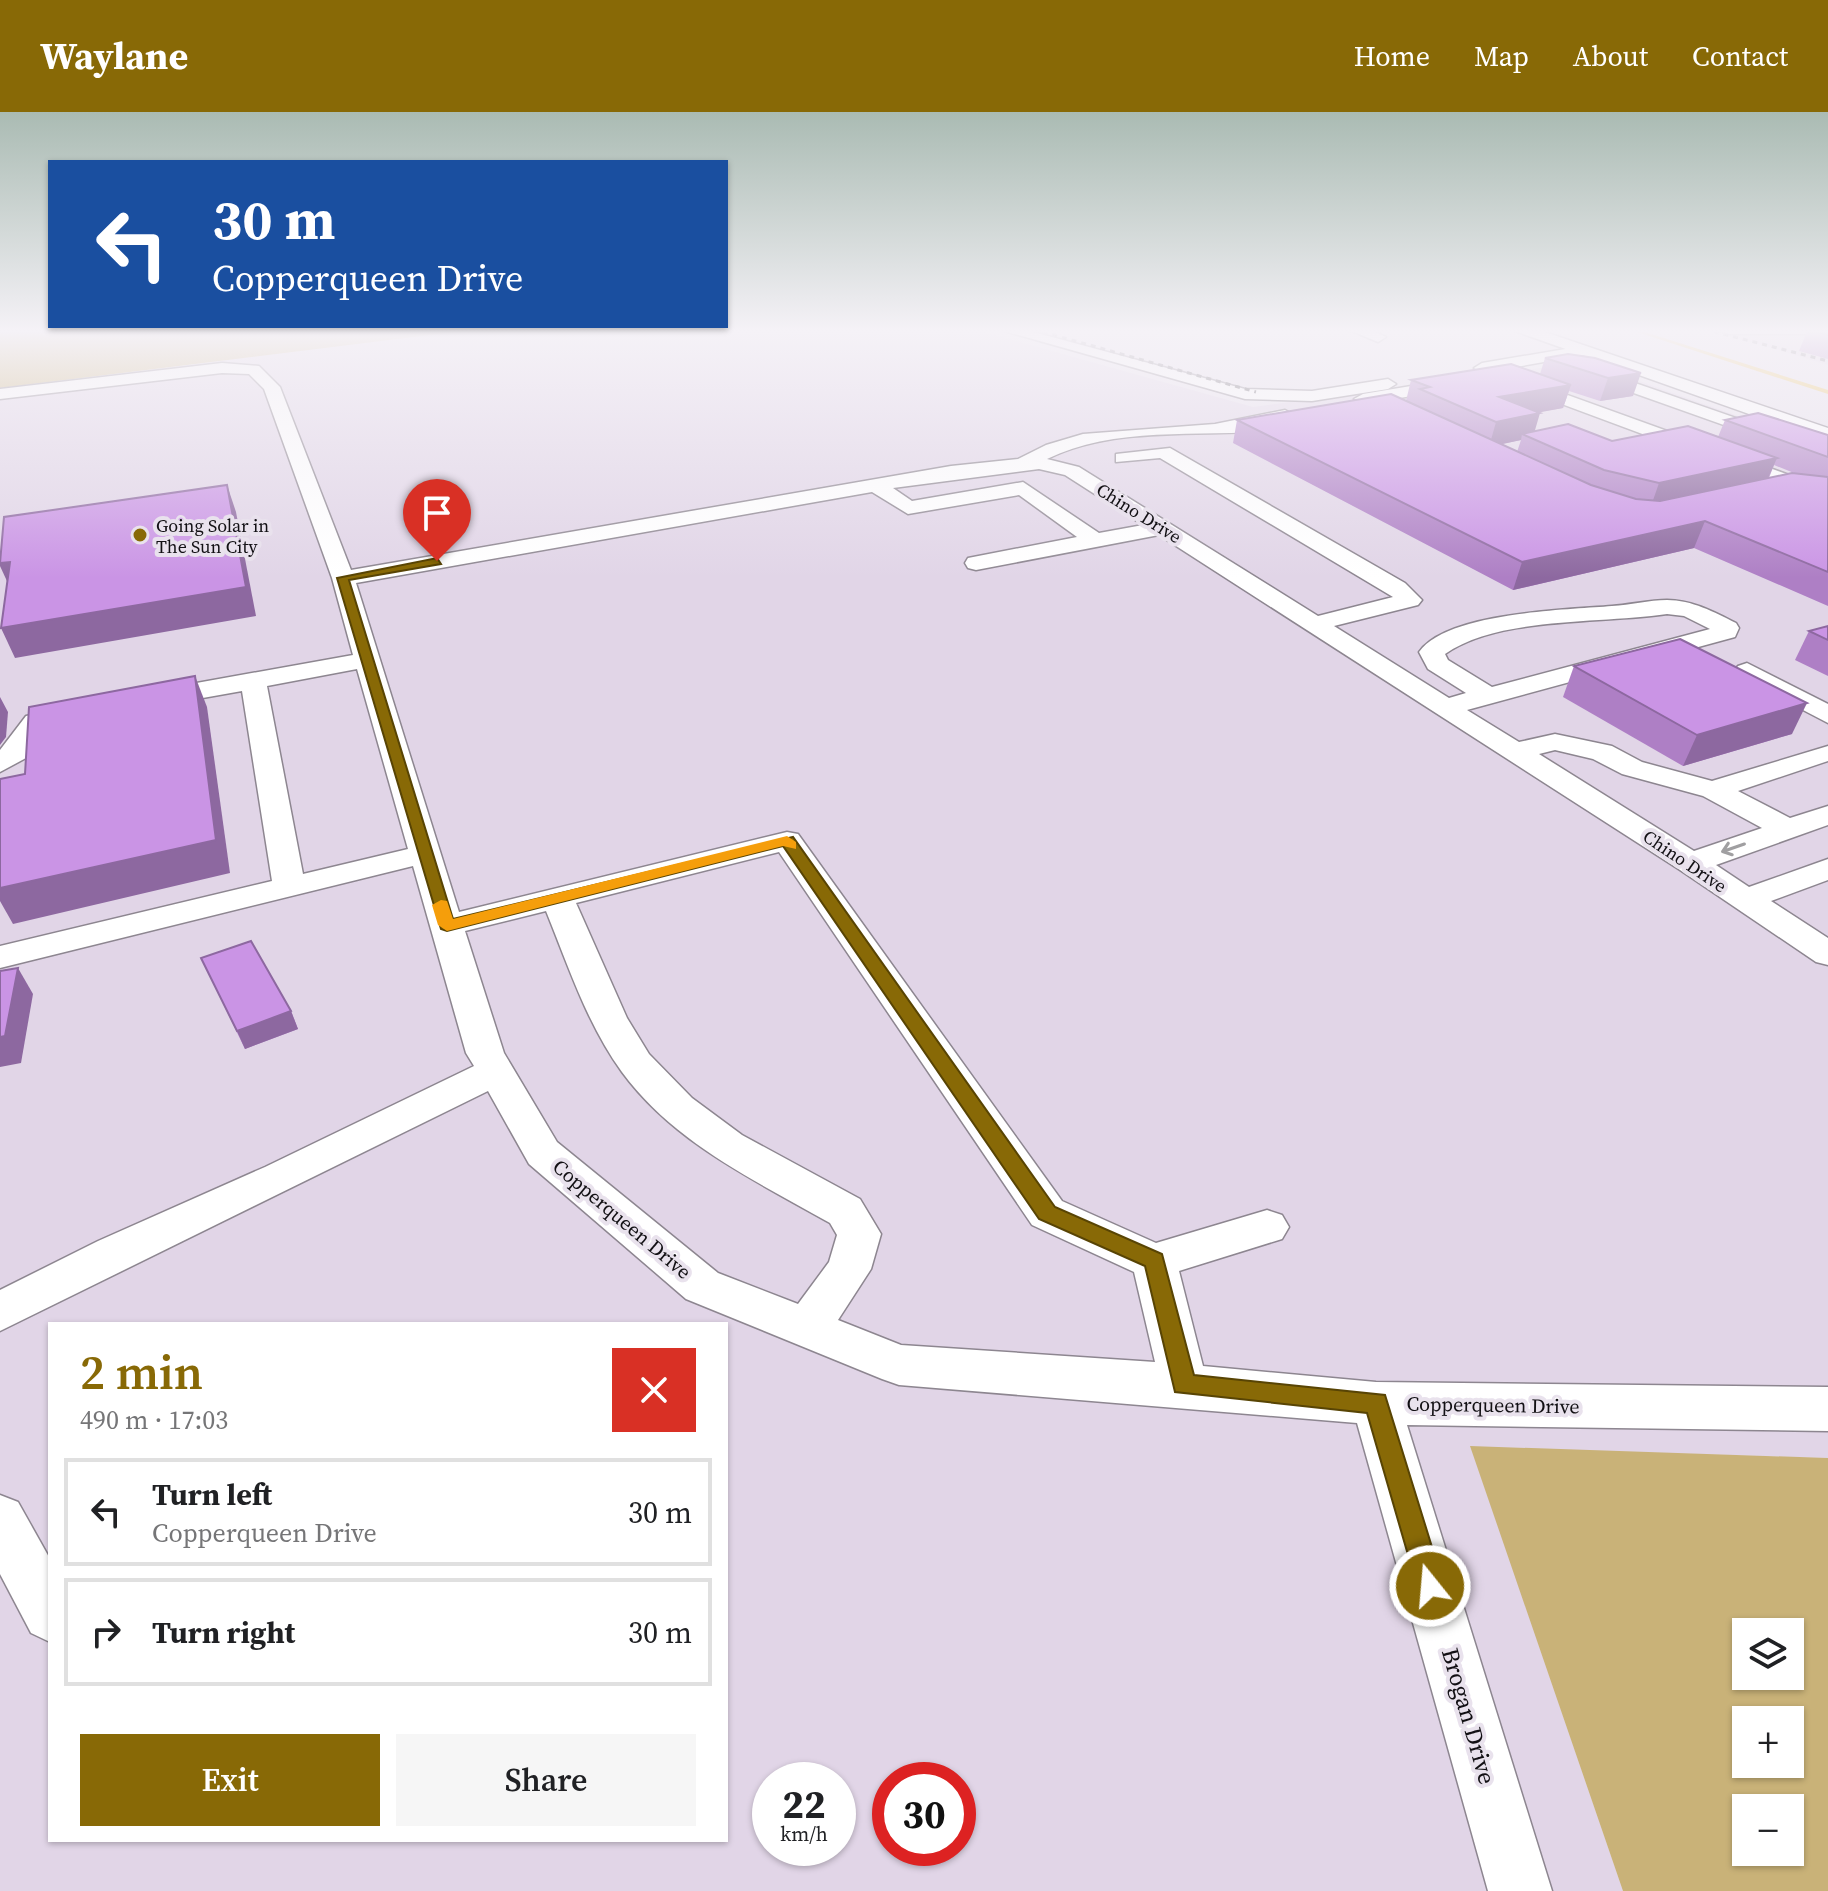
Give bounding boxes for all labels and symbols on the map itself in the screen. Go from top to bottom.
street label: Chino Drive [1092,477,1186,549]
pin [403,479,471,561]
place label: Going Solar in The Sun City [156,513,269,559]
marker: Going Solar in The Sun City [131,526,149,544]
street label: Chino Drive [1638,824,1732,898]
one-way arrow [1721,842,1746,857]
street label: Copperqueen Drive [547,1153,697,1285]
street label: Copperqueen Drive [1406,1389,1580,1421]
position arrow [1388,1544,1472,1628]
street label: Brogan Drive [1434,1644,1504,1788]
speed limit sign: 30 [872,1762,976,1866]

